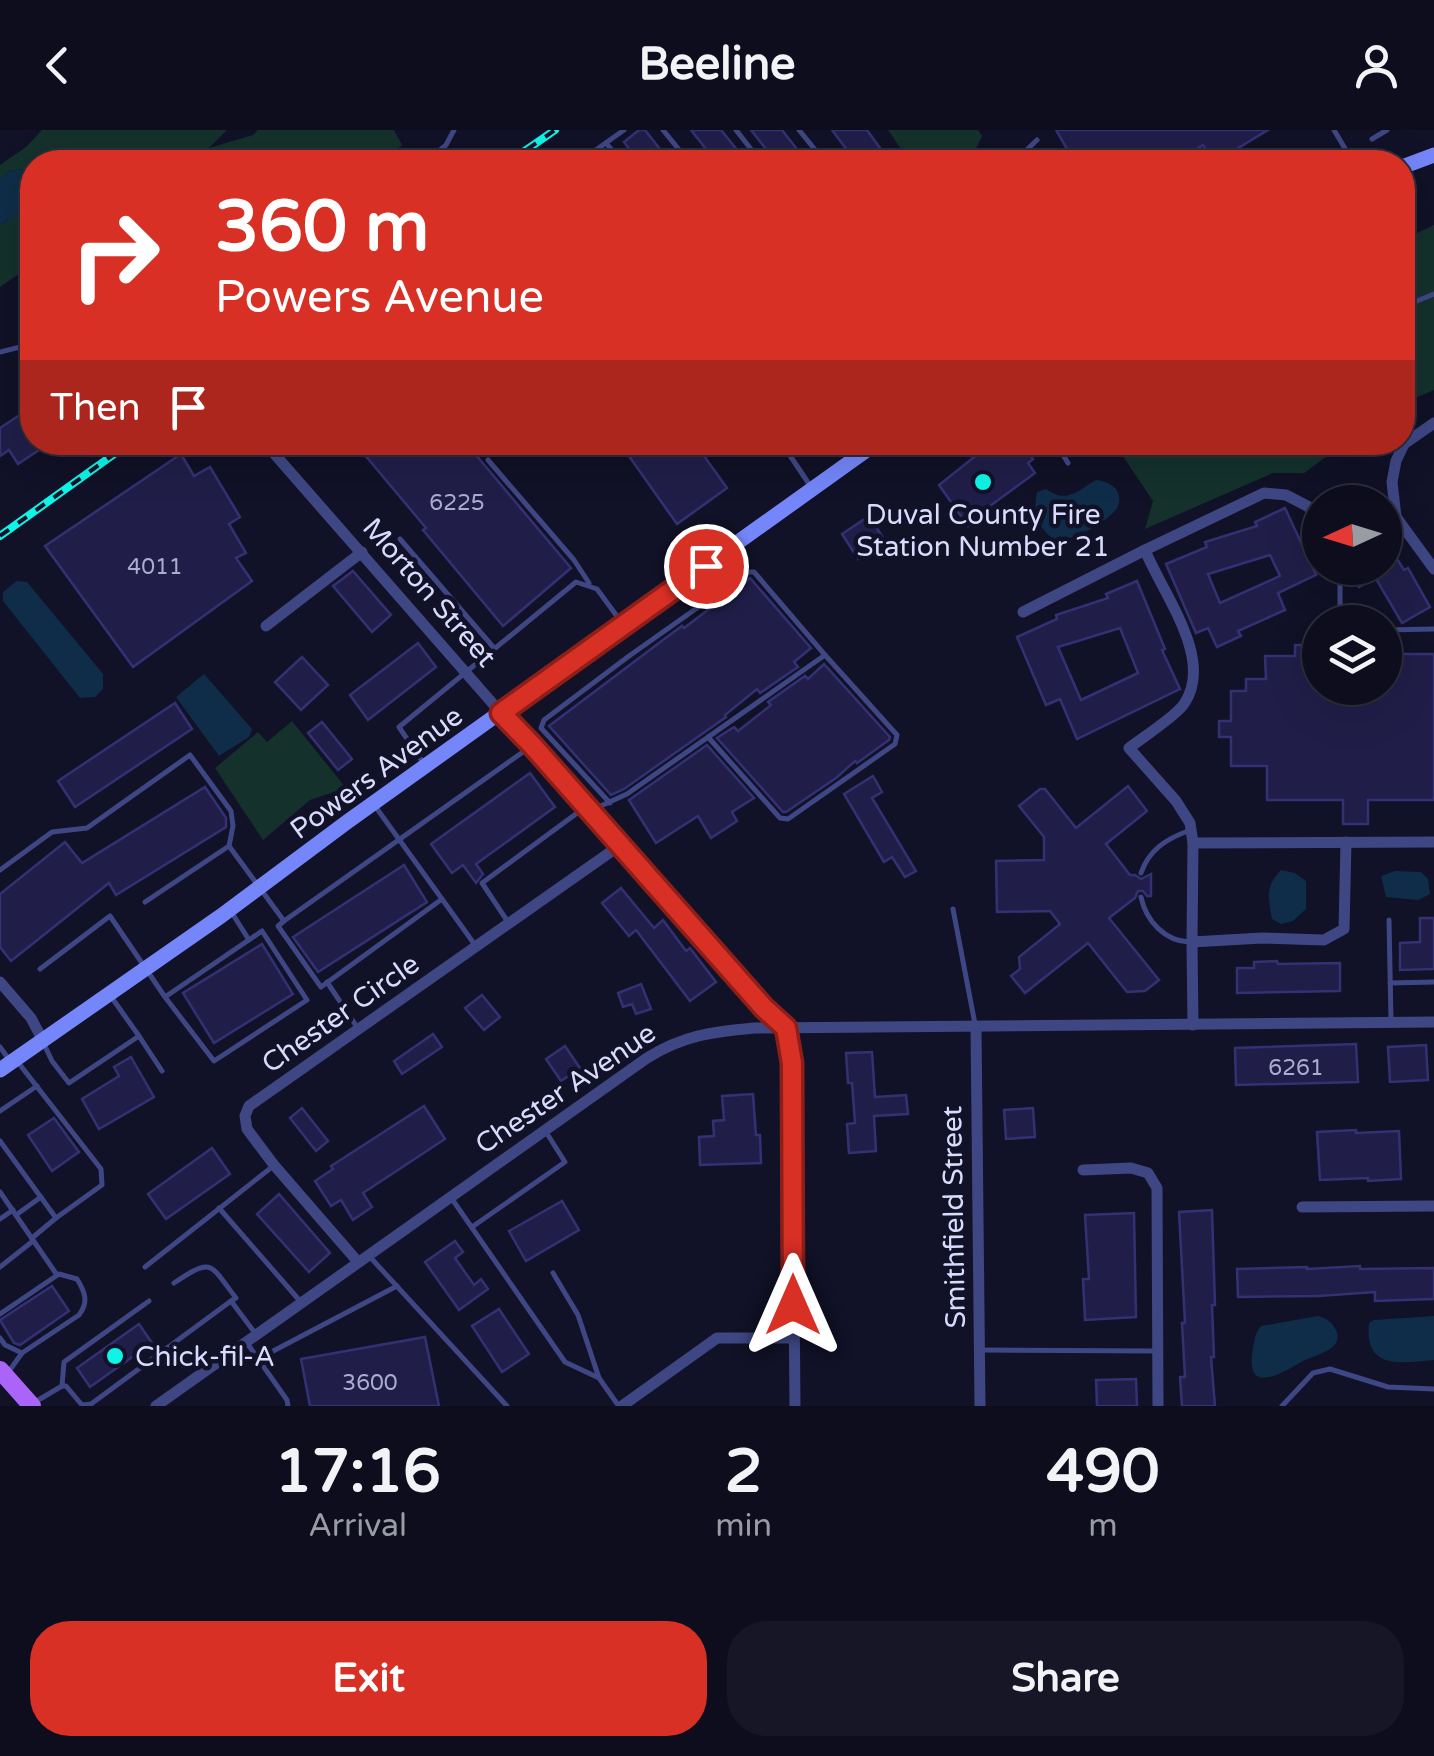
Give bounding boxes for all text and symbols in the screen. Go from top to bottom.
icon: back [30,38,85,93]
text: Beeline [638,38,796,92]
icon: person [1349,38,1404,93]
text: 360 m [215,186,429,270]
icon: right [50,190,180,320]
text: Powers Avenue [215,271,544,325]
icon: arrive [161,380,216,435]
text: Then [50,385,141,431]
marker: Duval County Fire Station Number 21 [972,471,994,493]
north arrow [1302,485,1402,585]
map controls [1302,485,1402,705]
house number: 6225 [429,490,485,516]
place label: Duval County Fire Station Number 21 [856,498,1110,564]
street label: Morton Street [355,511,503,674]
pin [664,524,749,609]
icon: arrive [679,539,734,594]
house number: 4011 [127,554,183,580]
button: layers [1302,605,1402,705]
street label: Powers Avenue [284,699,469,847]
street label: Chester Circle [255,947,426,1081]
street label: Chester Avenue [469,1016,662,1162]
house number: 6261 [1268,1055,1324,1081]
street label: Smithfield Street [935,1105,973,1329]
position arrow [741,1253,845,1357]
place label: Chick-fil-A [135,1340,275,1374]
marker: Chick-fil-A [104,1345,126,1367]
house number: 3600 [342,1370,398,1396]
text: 17:16 [274,1436,441,1508]
text: 2 [725,1436,762,1508]
text: 490 [1046,1436,1160,1508]
text: Arrival [308,1507,407,1545]
text: min [715,1507,772,1545]
text: m [1088,1507,1118,1545]
button: Exit [30,1621,707,1736]
button: Share [727,1621,1404,1736]

